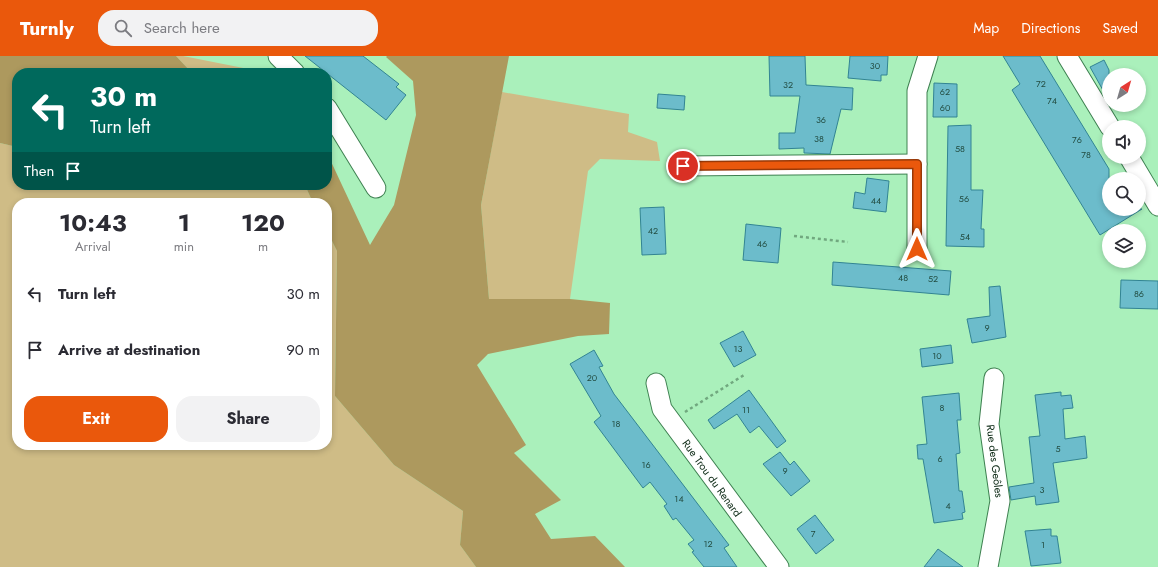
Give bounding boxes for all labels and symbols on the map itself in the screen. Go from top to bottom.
house number: 30 [870,59,881,72]
north arrow [1102,68,1146,112]
house number: 72 [1036,77,1046,90]
house number: 32 [783,78,793,91]
house number: 62 [940,85,950,98]
house number: 74 [1047,94,1057,107]
house number: 60 [940,101,951,114]
house number: 36 [816,113,826,126]
house number: 38 [814,132,824,145]
house number: 76 [1072,133,1082,146]
house number: 58 [955,142,965,155]
house number: 78 [1081,148,1091,161]
pin [666,149,700,183]
house number: 56 [959,192,969,205]
house number: 44 [871,194,881,207]
house number: 42 [648,224,658,237]
position arrow [896,228,938,270]
house number: 54 [960,230,970,243]
house number: 46 [757,237,767,250]
house number: 48 [898,271,908,284]
house number: 52 [928,272,938,285]
house number: 86 [1134,287,1144,300]
house number: 9 [984,321,990,334]
house number: 13 [734,342,743,355]
house number: 10 [932,349,942,362]
house number: 20 [587,371,598,384]
house number: 8 [940,401,945,414]
house number: 11 [742,403,750,416]
house number: 18 [612,417,621,430]
street label: Rue des Geôles [983,424,1007,499]
street label: Rue Trou du Renard [678,436,746,520]
house number: 5 [1055,442,1061,455]
house number: 6 [937,452,943,465]
house number: 16 [641,458,651,471]
house number: 9 [782,464,788,477]
house number: 3 [1040,483,1045,496]
house number: 14 [674,492,684,505]
house number: 4 [945,499,951,512]
house number: 7 [811,527,816,540]
house number: 12 [703,537,713,550]
house number: 1 [1041,538,1045,551]

